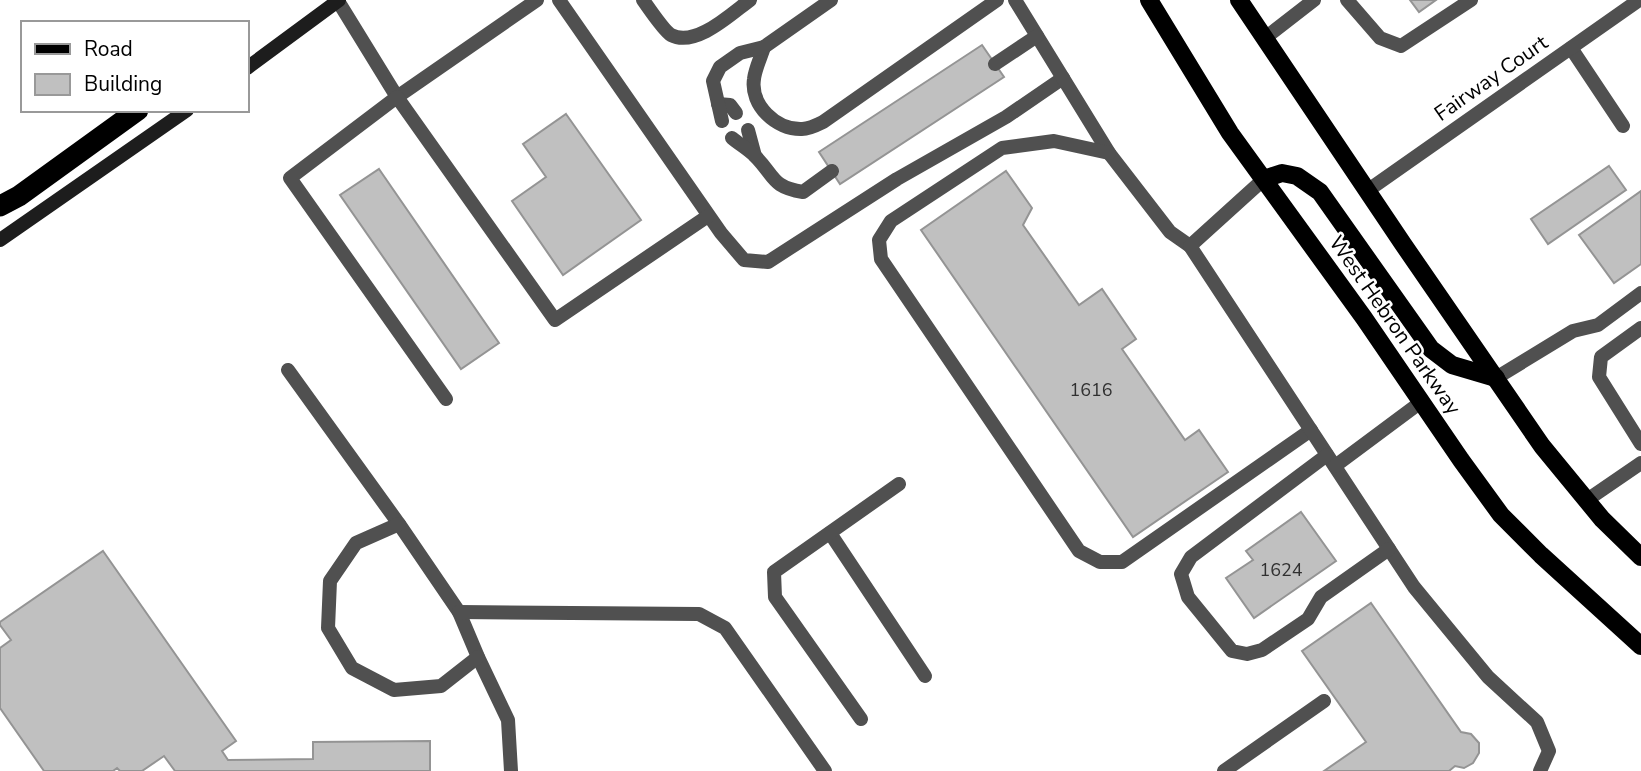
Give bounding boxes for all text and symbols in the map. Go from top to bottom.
legend [21,21,248,112]
street label: Fairway Court [1429,28,1554,127]
text: Road [84,35,133,63]
text: Building [84,70,162,98]
street label: West Hebron Parkway [1323,230,1468,420]
house number: 1616 [1069,378,1113,402]
house number: 1624 [1259,558,1303,582]

